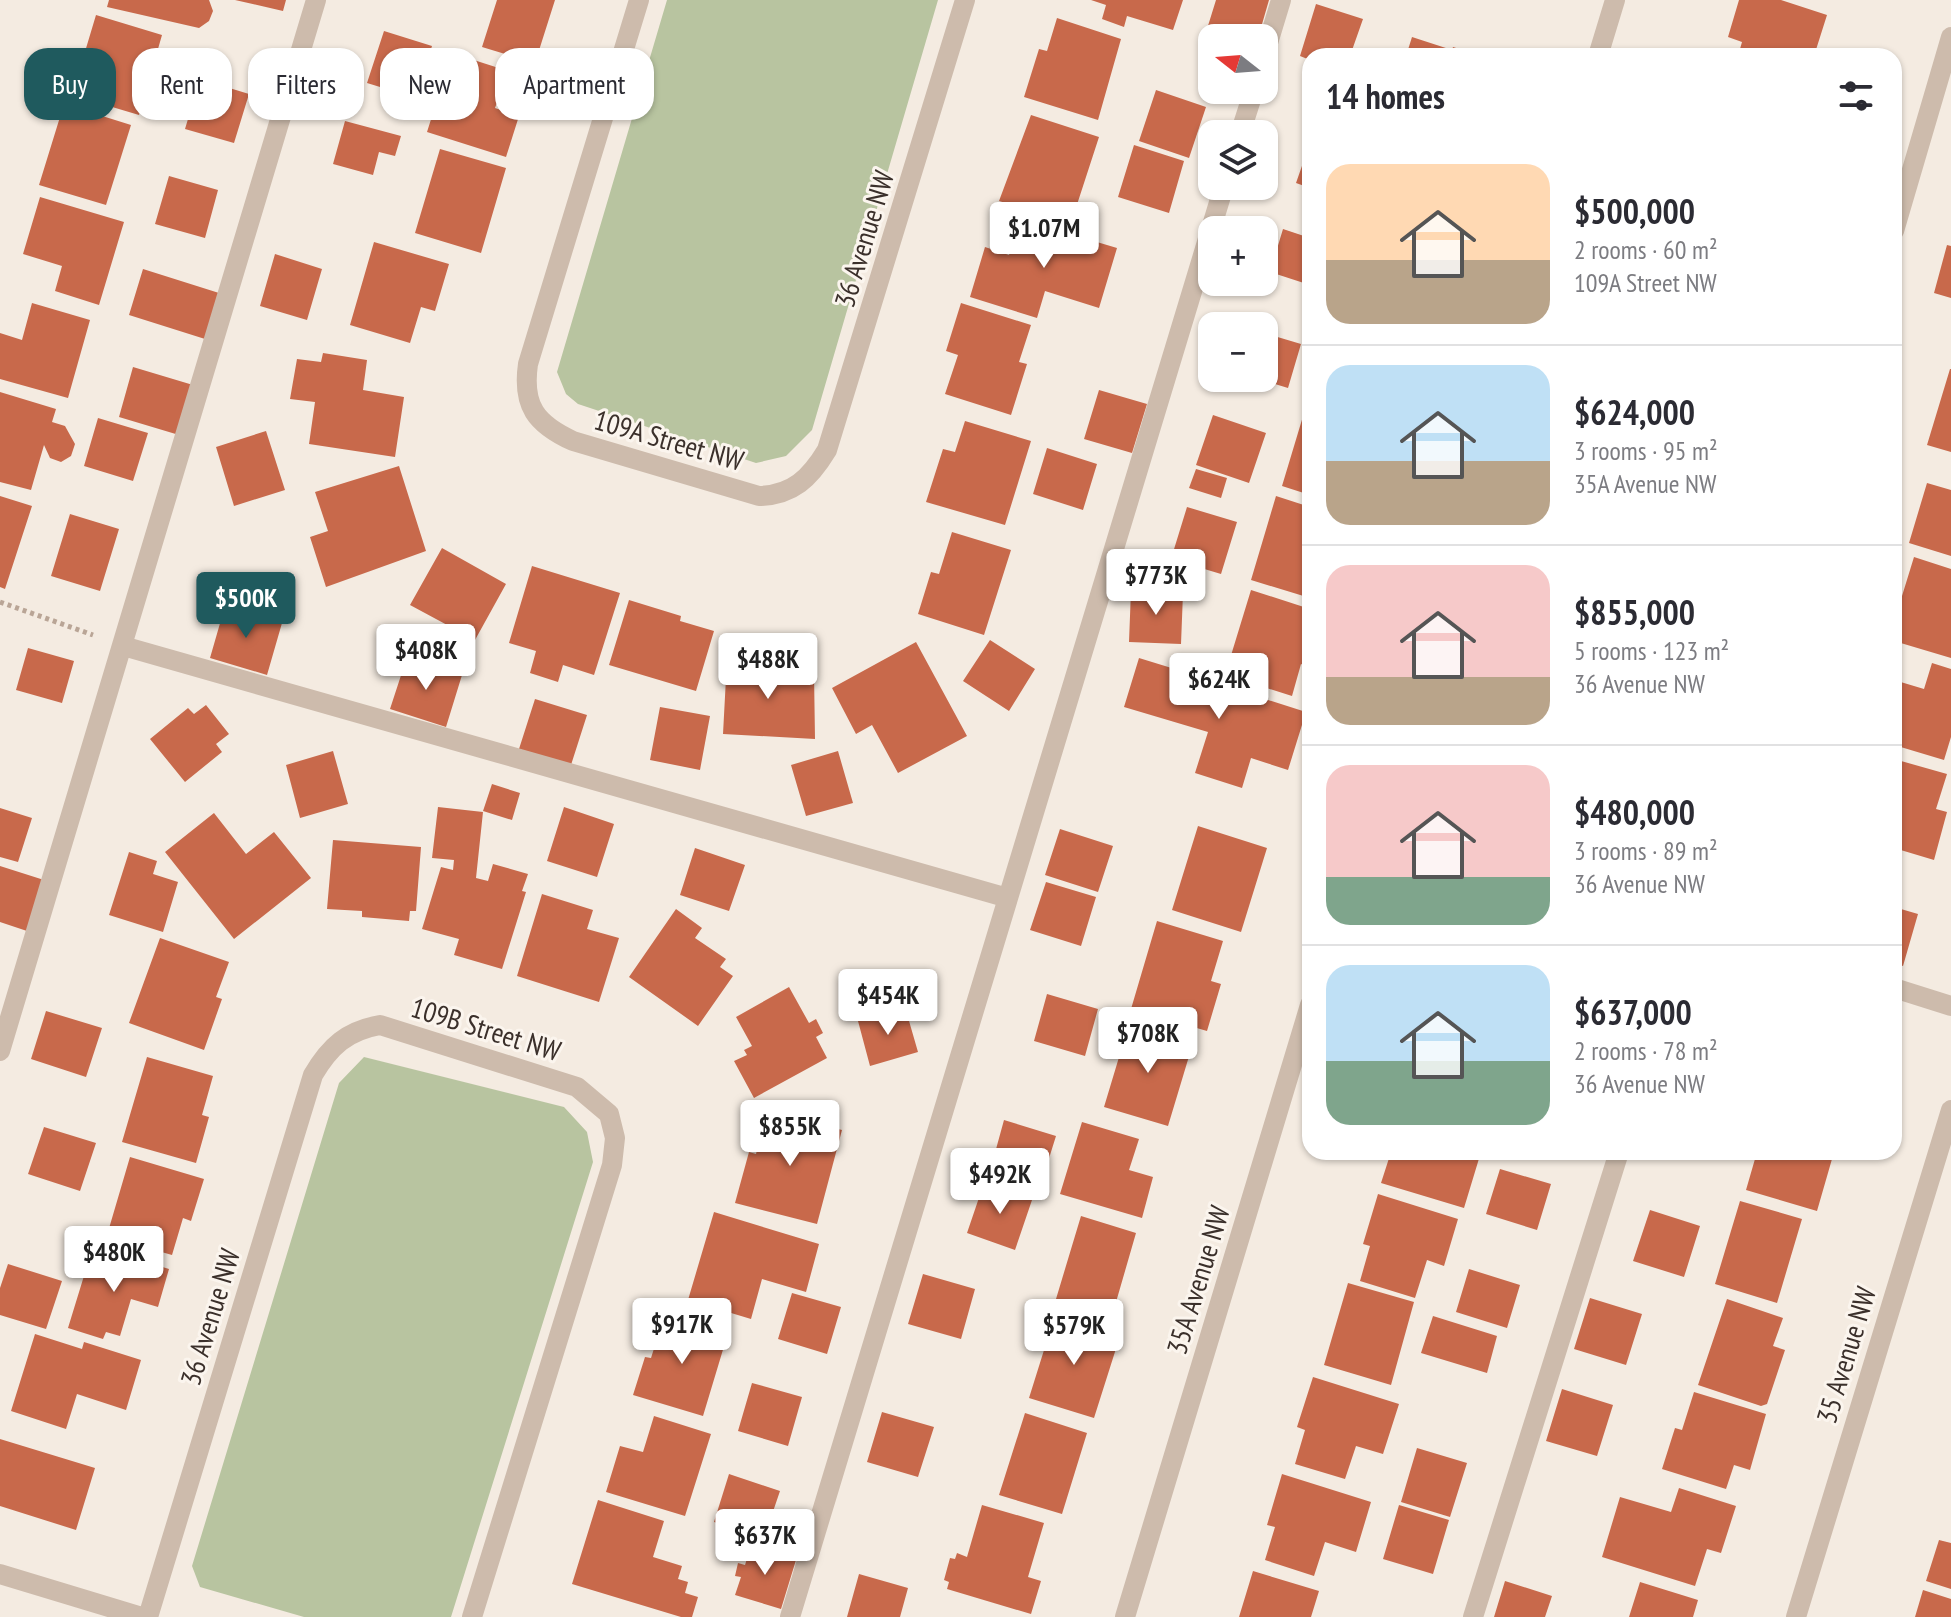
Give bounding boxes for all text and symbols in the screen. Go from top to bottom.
north arrow [1198,24,1278,104]
map controls [1198,24,1278,392]
chip: Buy [24,48,116,120]
chip: Rent [132,48,232,120]
chip: Filters [248,48,364,120]
chip: New [380,48,479,120]
chip: Apartment [495,48,654,120]
text: 14 homes [1326,74,1445,118]
icon: filters [1834,74,1878,118]
button: layers [1198,120,1278,200]
street label: 36 Avenue NW [825,166,902,312]
text: $500,000 [1574,189,1695,233]
icon: home [1390,196,1486,292]
pin: $1.07M [979,202,1109,270]
text: $1.07M [1008,211,1080,244]
button: + [1198,216,1278,296]
text: 2 rooms · 60 m² [1574,233,1718,266]
text: 109A Street NW [1574,266,1717,299]
button: − [1198,312,1278,392]
text: $624,000 [1574,390,1695,434]
icon: home [1390,397,1486,493]
street label: 109A Street NW [590,401,748,479]
text: 3 rooms · 95 m² [1574,434,1718,467]
text: 35A Avenue NW [1574,467,1716,500]
pin: $773K [1100,549,1212,617]
text: $773K [1124,558,1188,591]
pin: $500K [190,572,302,640]
text: $500K [214,581,278,614]
text: $855,000 [1574,590,1695,634]
icon: home [1390,597,1486,693]
pin: $408K [370,624,482,692]
text: $408K [394,633,458,666]
pin: $488K [712,633,824,701]
text: 5 rooms · 123 m² [1574,634,1729,667]
text: $488K [736,642,800,675]
pin: $624K [1163,653,1275,721]
text: $624K [1187,662,1251,695]
text: 36 Avenue NW [1574,667,1705,700]
text: $480,000 [1574,790,1695,834]
icon: home [1390,797,1486,893]
text: 3 rooms · 89 m² [1574,834,1718,867]
text: 36 Avenue NW [1574,867,1705,900]
pin: $454K [832,969,944,1037]
text: $454K [856,978,920,1011]
street label: 109B Street NW [407,988,566,1069]
text: $637,000 [1574,990,1692,1034]
icon: home [1390,997,1486,1093]
pin: $708K [1092,1007,1204,1075]
text: $708K [1116,1016,1180,1049]
text: 2 rooms · 78 m² [1574,1034,1718,1067]
text: 36 Avenue NW [1574,1067,1705,1100]
pin: $855K [734,1100,846,1168]
text: $855K [758,1109,822,1142]
pin: $492K [944,1148,1056,1216]
text: $492K [968,1157,1032,1190]
street label: 35A Avenue NW [1157,1201,1238,1359]
pin: $480K [58,1226,170,1294]
text: $480K [82,1235,146,1268]
street label: 36 Avenue NW [171,1244,248,1390]
street label: 35 Avenue NW [1807,1282,1884,1428]
pin: $917K [626,1298,738,1366]
pin: $579K [1018,1299,1130,1367]
text: $917K [650,1307,714,1340]
text: $579K [1042,1308,1106,1341]
pin: $637K [709,1509,821,1577]
text: $637K [733,1518,797,1551]

